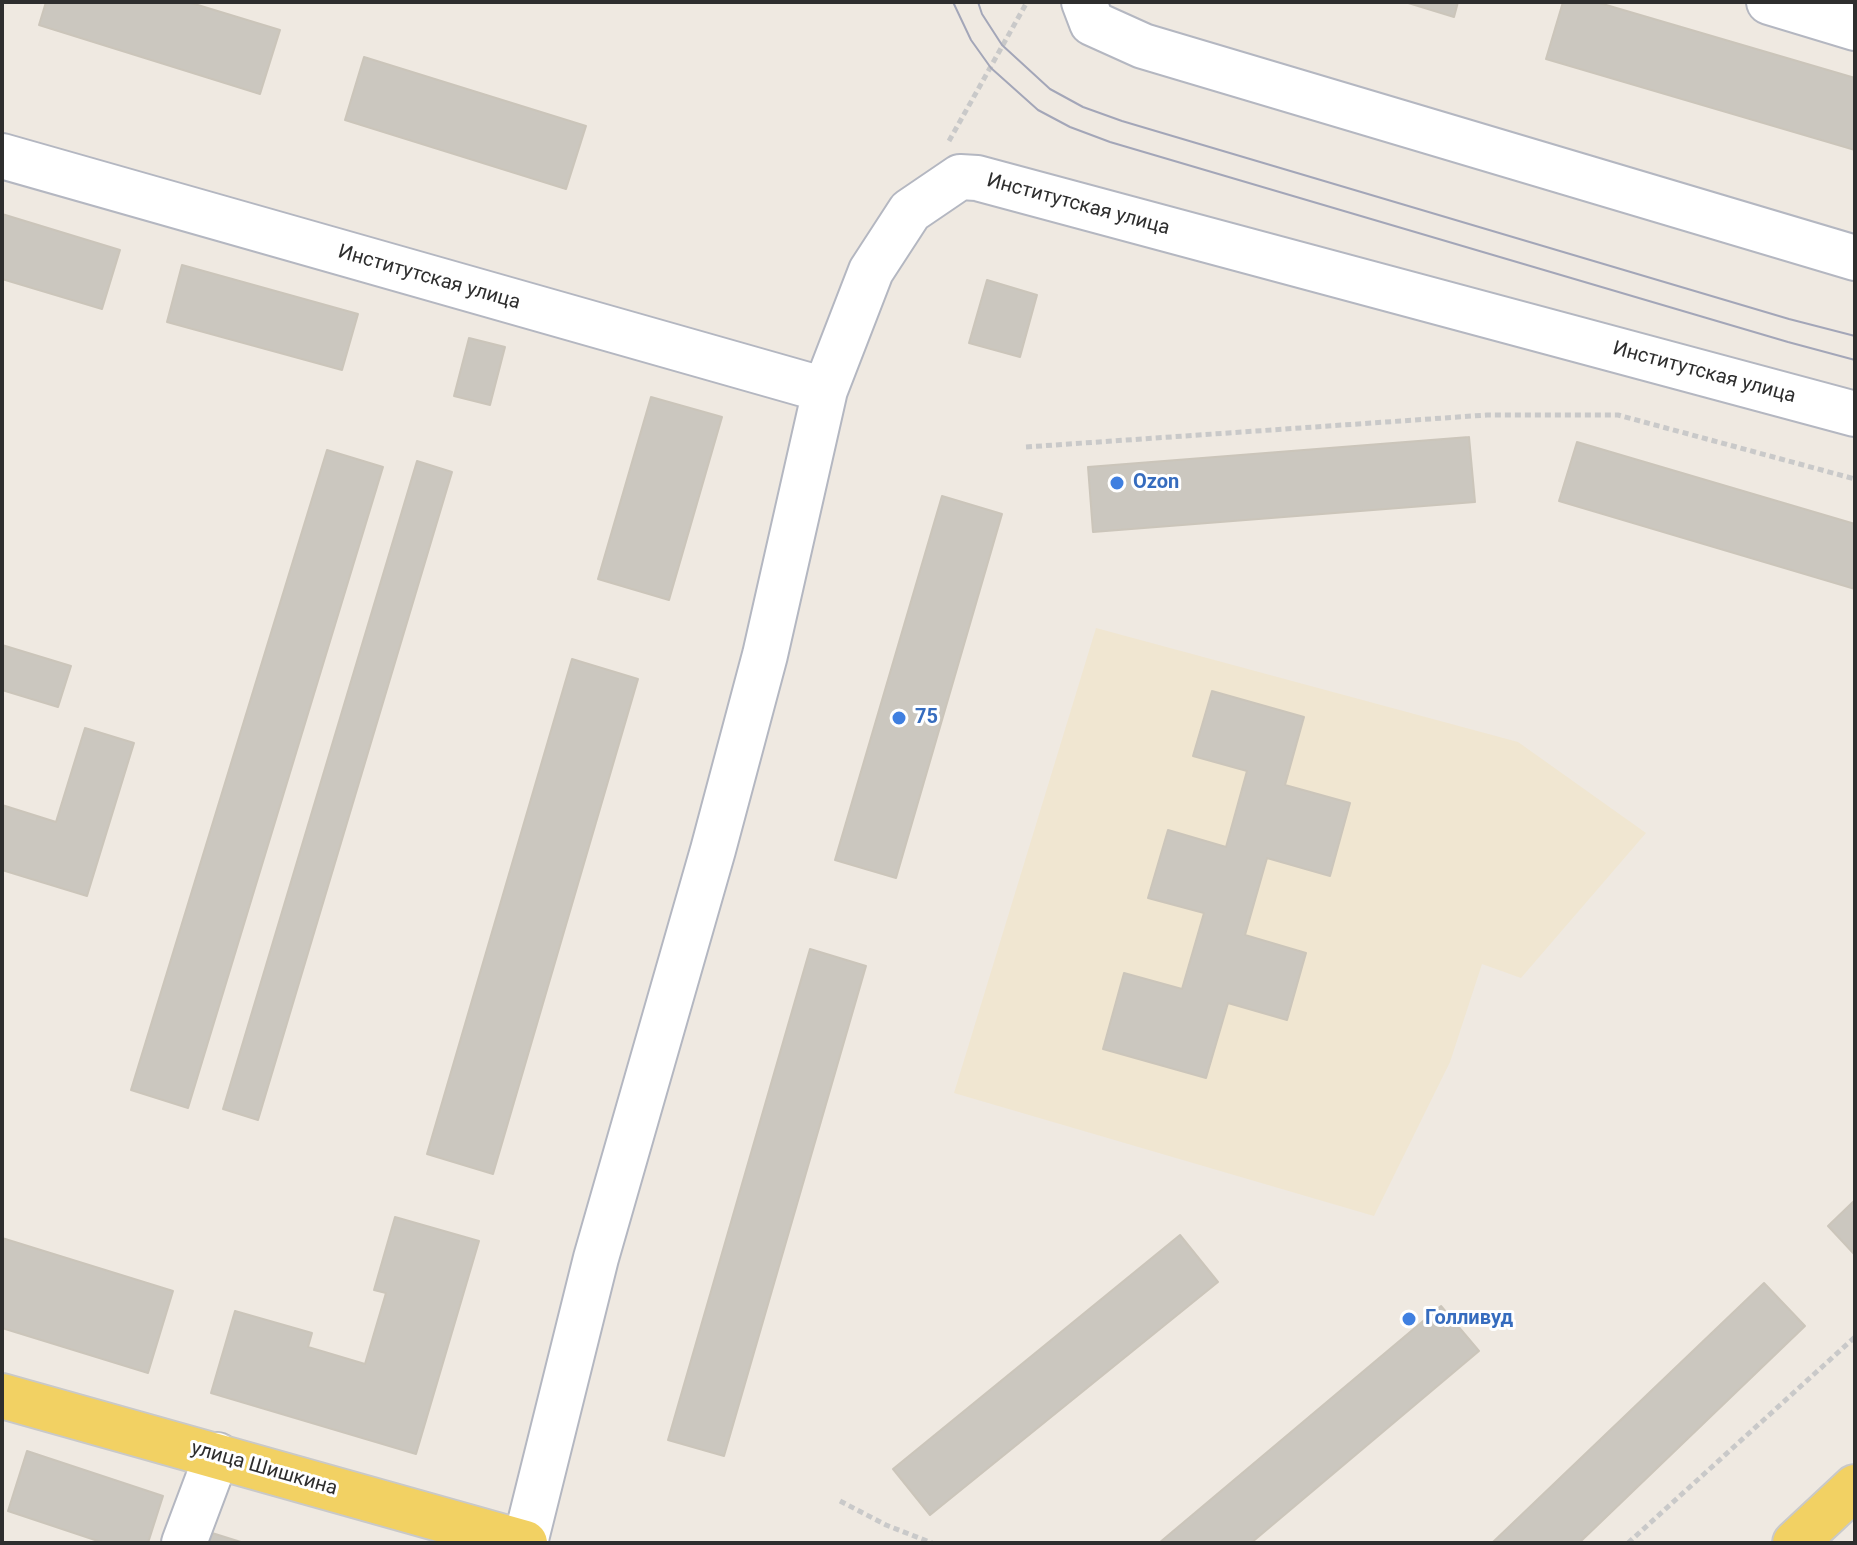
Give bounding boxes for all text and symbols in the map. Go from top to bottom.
street label: Институтская улица [984,169,1172,241]
street label: Институтская улица [335,240,523,316]
street label: Институтская улица [1610,337,1798,409]
place label: Ozon [1133,471,1179,495]
marker: Ozon [1108,474,1126,492]
place label: 75 [915,706,938,730]
marker: 75 [890,709,908,727]
place label: Голливуд [1425,1307,1513,1331]
marker: Голливуд [1400,1310,1418,1328]
street label: улица Шишкина [188,1437,340,1501]

